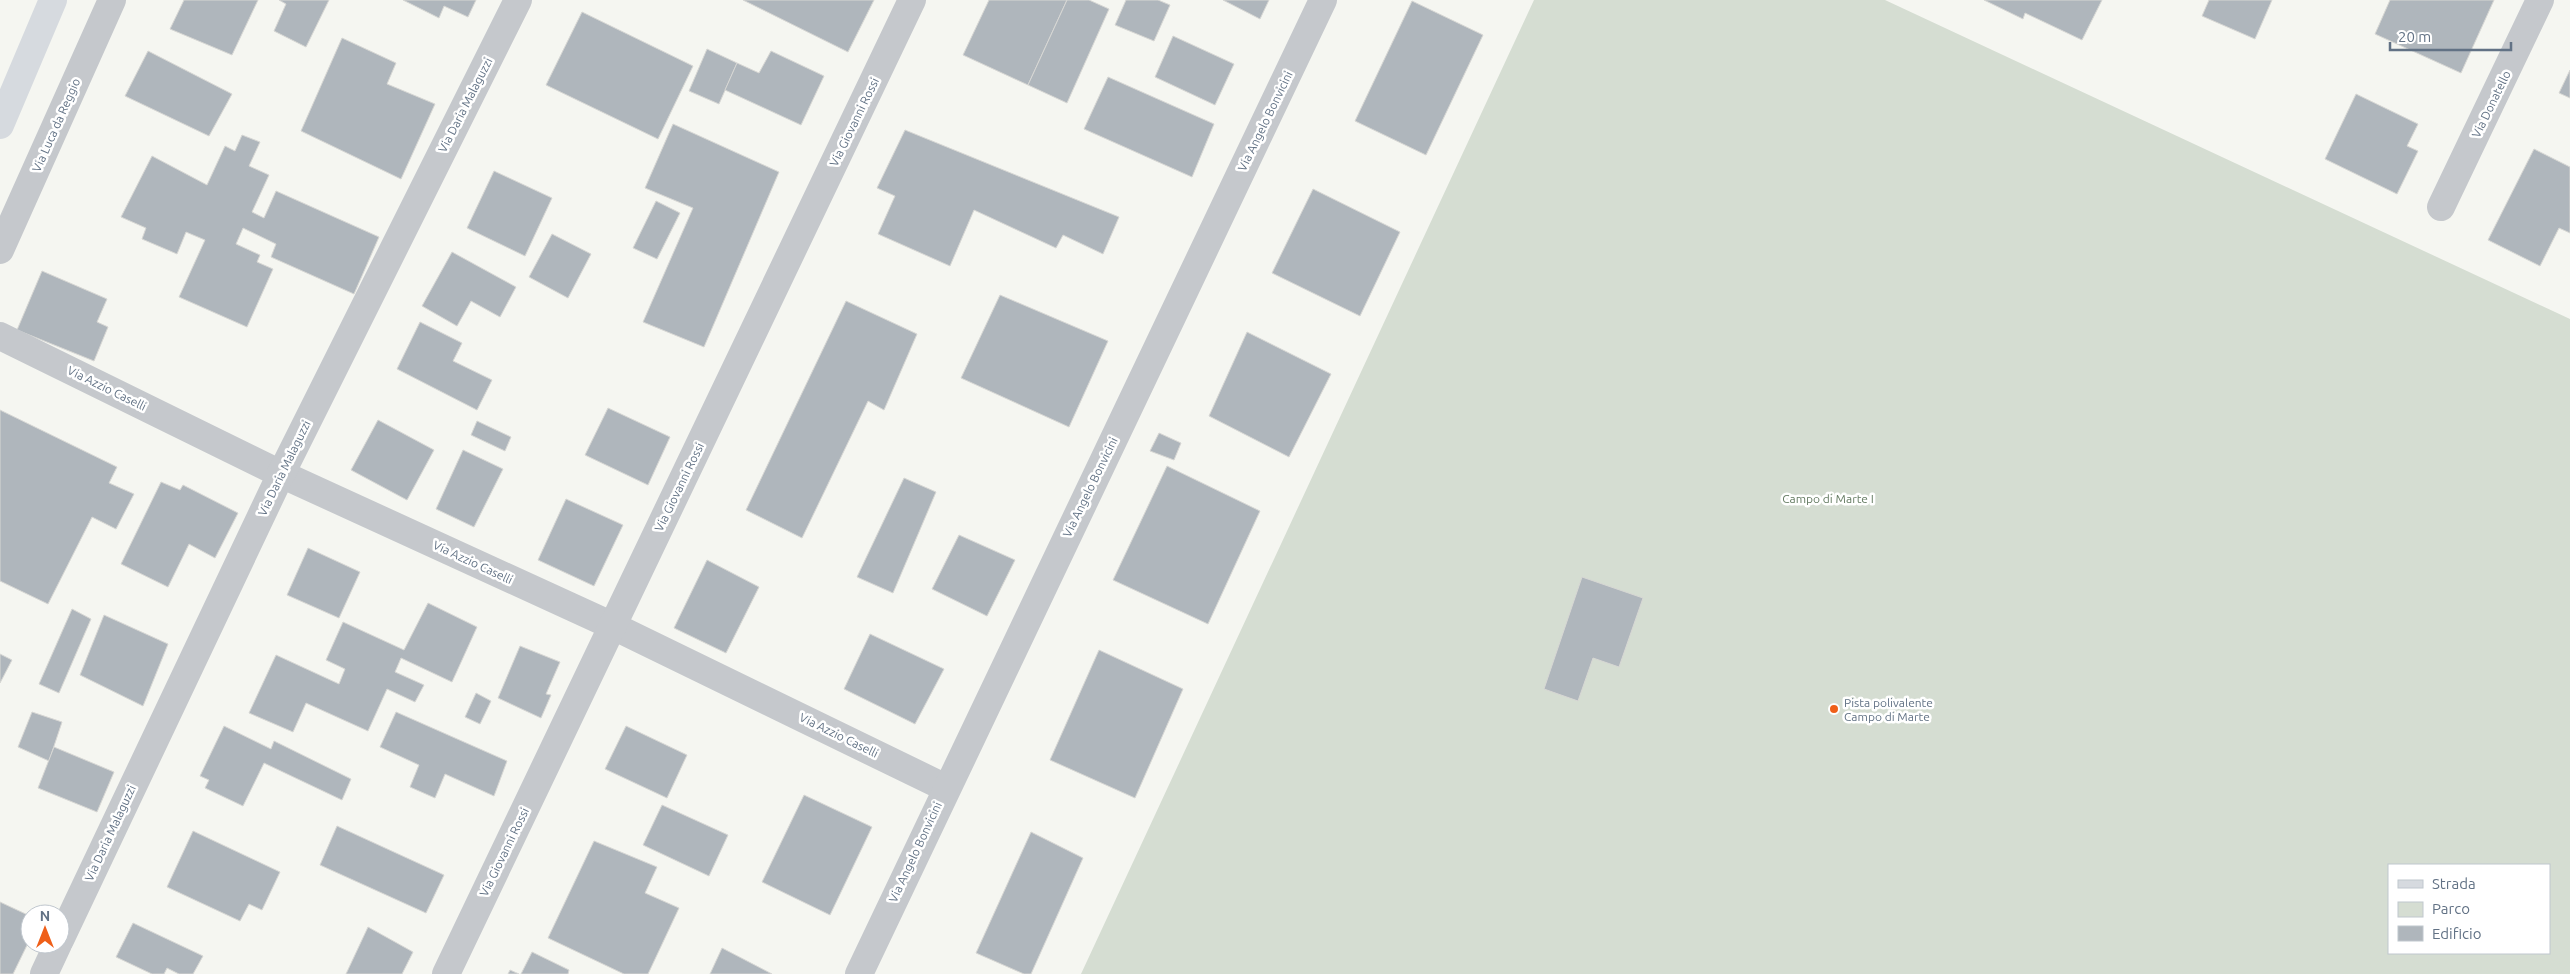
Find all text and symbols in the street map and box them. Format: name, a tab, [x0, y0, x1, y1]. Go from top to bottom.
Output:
scale bar	[2390, 20, 2511, 52]
text: 20 m	[2398, 28, 2431, 45]
street label: Via Daria Malaguzzi	[435, 55, 495, 155]
street label: Via Donatello	[2469, 68, 2513, 140]
street label: Via Angelo Bonvicini	[1235, 69, 1295, 173]
street label: Via Luca da Reggio	[30, 76, 82, 174]
street label: Via Giovanni Rossi	[827, 76, 881, 168]
street label: Via Azzio Caselli	[65, 363, 149, 413]
street label: Via Daria Malaguzzi	[255, 418, 313, 518]
street label: Via Angelo Bonvicini	[1060, 435, 1120, 539]
street label: Via Giovanni Rossi	[652, 441, 706, 533]
park label: Campo di Marte I	[1782, 492, 1874, 505]
street label: Via Azzio Caselli	[431, 538, 515, 586]
place label: Pista polivalente Campo di Marte	[1844, 696, 1933, 723]
marker: Pista polivalente Campo di Marte	[1828, 703, 1840, 715]
street label: Via Azzio Caselli	[797, 710, 881, 760]
street label: Via Daria Malaguzzi	[82, 783, 138, 883]
street label: Via Angelo Bonvicini	[886, 800, 944, 904]
street label: Via Giovanni Rossi	[477, 806, 531, 898]
legend	[2388, 864, 2550, 954]
text: Strada	[2432, 875, 2476, 892]
text: Parco	[2432, 900, 2470, 917]
north arrow	[20, 904, 70, 954]
text: N	[40, 908, 50, 924]
text: Edificio	[2432, 925, 2481, 942]

